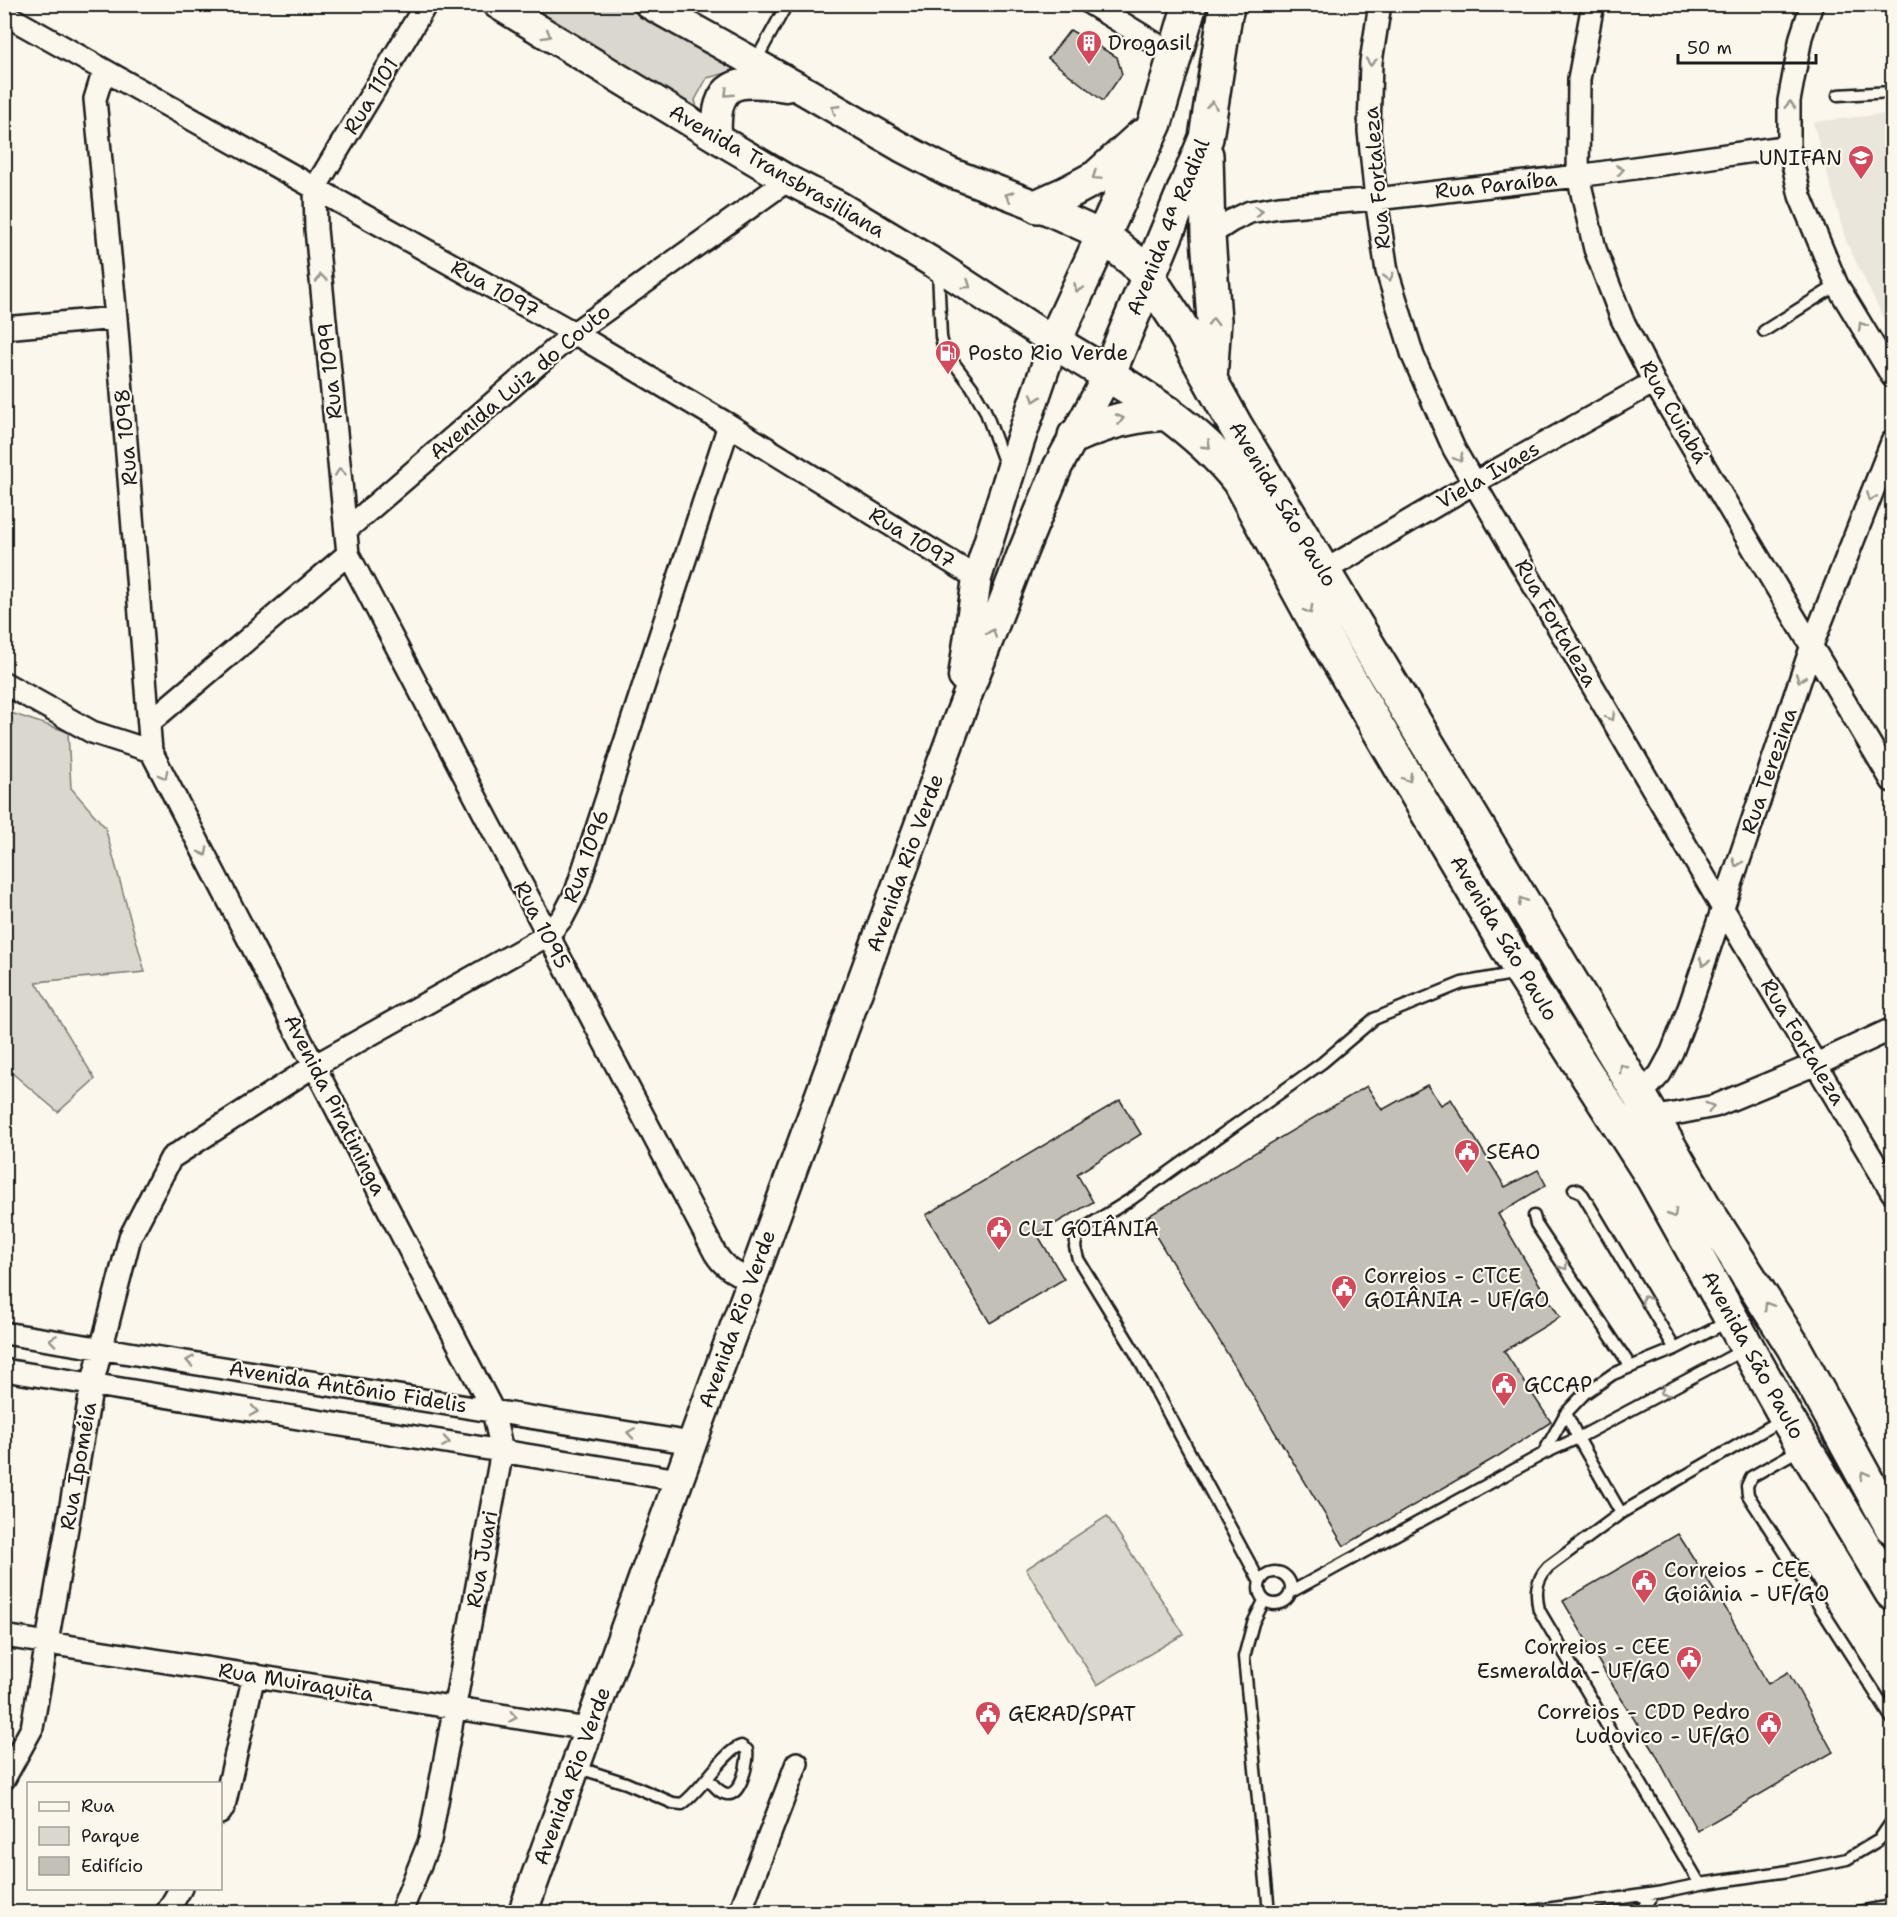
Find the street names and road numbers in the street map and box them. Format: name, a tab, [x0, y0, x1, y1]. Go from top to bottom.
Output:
street label: Rua 1101	[337, 52, 405, 140]
street label: Avenida Transbrasiliana	[664, 98, 890, 244]
street label: Rua Fortaleza	[1357, 105, 1397, 251]
street label: Avenida 4ª Radial	[1120, 134, 1217, 320]
street label: Rua Paraíba	[1433, 165, 1559, 205]
street label: Rua 1097	[446, 253, 544, 325]
street label: Avenida Luiz do Couto	[423, 298, 617, 466]
street label: Rua 1099	[311, 321, 349, 421]
street label: Rua Cuiabá	[1633, 355, 1715, 469]
street label: Rua 1098	[108, 387, 144, 487]
street label: Avenida São Paulo	[1222, 416, 1344, 592]
street label: Viela Ivaes	[1432, 434, 1544, 516]
street label: Rua 1097	[864, 501, 960, 575]
street label: Rua Fortaleza	[1508, 554, 1604, 692]
street label: Rua Terezina	[1734, 704, 1804, 838]
street label: Avenida Rio Verde	[860, 770, 950, 956]
street label: Rua 1096	[556, 805, 616, 907]
street label: Avenida São Paulo	[1443, 850, 1565, 1026]
street label: Rua 1095	[507, 876, 577, 974]
street label: Rua Fortaleza	[1754, 973, 1852, 1111]
street label: Avenida Piratininga	[277, 1010, 393, 1200]
street label: Avenida Rio Verde	[692, 1226, 782, 1412]
street label: Avenida São Paulo	[1695, 1266, 1811, 1444]
street label: Avenida Antônio Fidelis	[227, 1354, 469, 1420]
street label: Rua Ipoméia	[53, 1400, 103, 1532]
street label: Rua Juari	[460, 1508, 504, 1610]
street label: Rua Muiraquita	[216, 1656, 376, 1708]
street label: Avenida Rio Verde	[527, 1683, 617, 1869]

